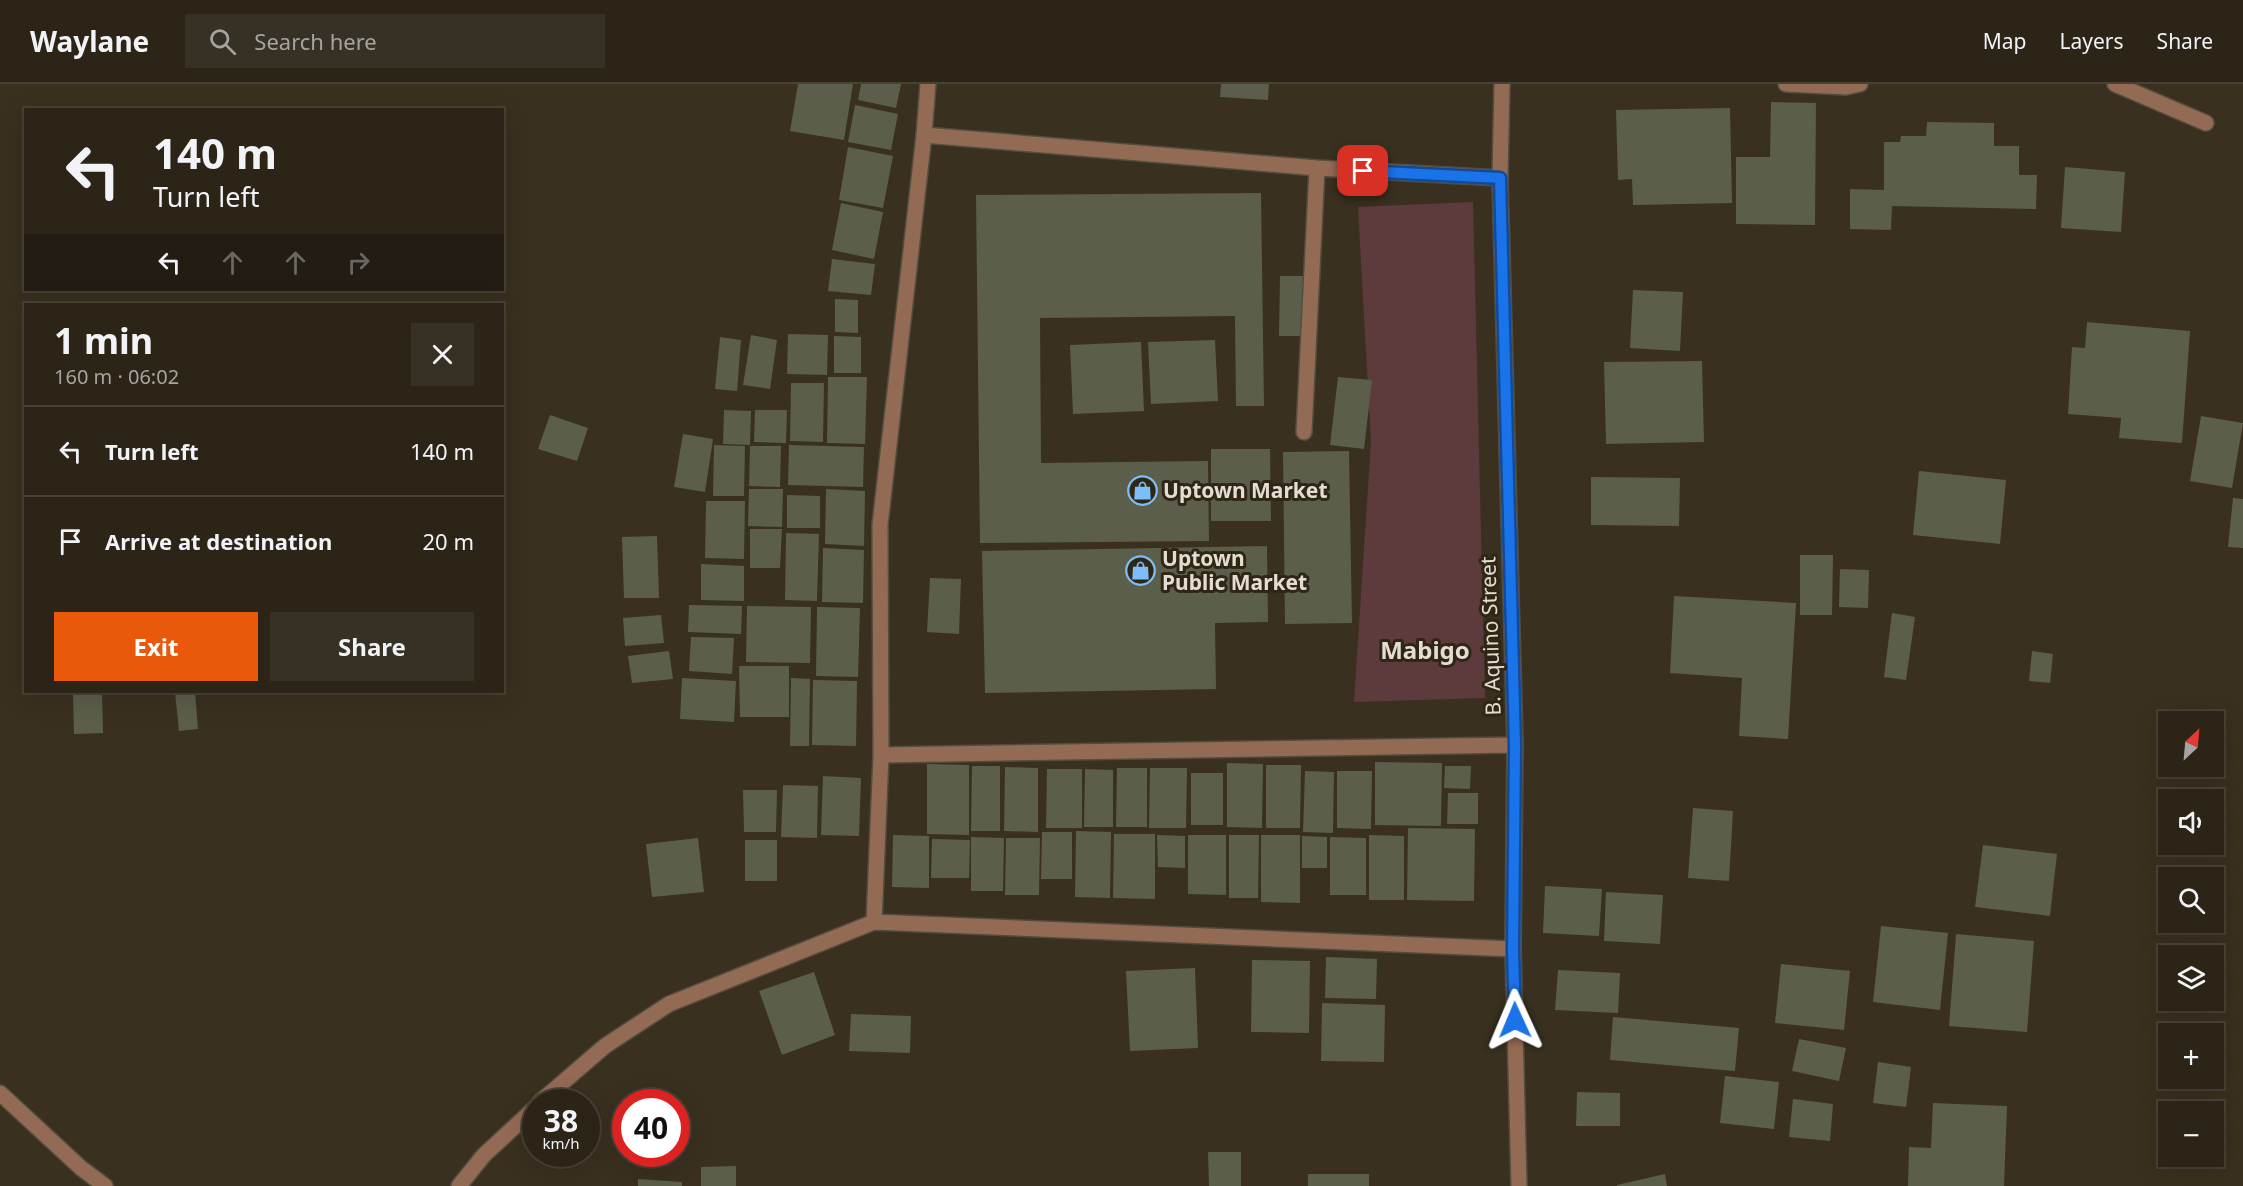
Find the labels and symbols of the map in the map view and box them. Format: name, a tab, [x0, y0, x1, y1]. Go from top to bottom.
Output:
pin	[1337, 145, 1388, 196]
shop icon: Uptown Market	[1126, 475, 1158, 507]
place label: Uptown Market	[1163, 476, 1328, 504]
place label: Uptown Public Market	[1162, 544, 1307, 596]
shop icon: Uptown Public Market	[1125, 555, 1157, 587]
street label: B. Aquino Street	[1473, 556, 1507, 716]
district label: Mabigo	[1380, 633, 1470, 666]
north arrow	[2158, 711, 2224, 777]
position arrow	[1483, 988, 1547, 1052]
speed limit sign: 40	[612, 1089, 690, 1167]

